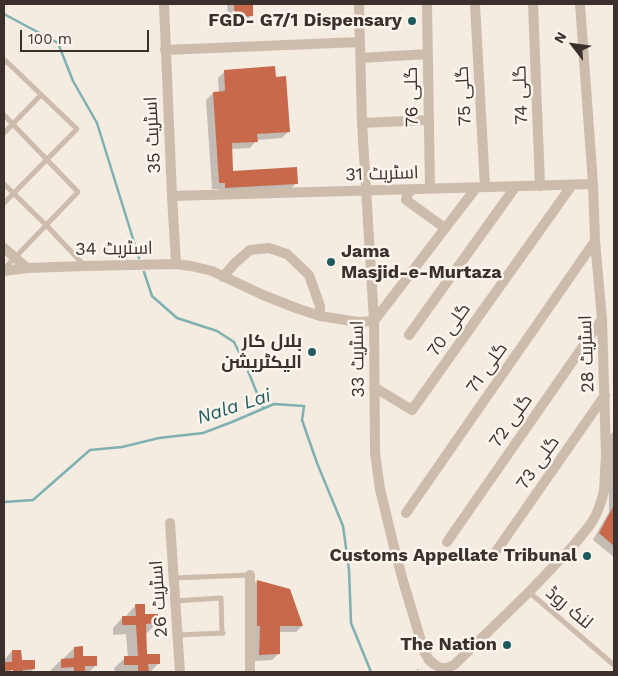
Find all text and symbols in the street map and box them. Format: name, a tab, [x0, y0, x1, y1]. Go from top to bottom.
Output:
place label: FGD- G7/1 Dispensary	[208, 10, 402, 32]
marker: FGD- G7/1 Dispensary	[406, 15, 418, 27]
scale bar	[22, 20, 151, 52]
north arrow	[548, 20, 598, 70]
text: N	[550, 29, 570, 46]
text: 100 m	[28, 30, 72, 48]
street label: گلی 75	[452, 65, 476, 127]
street label: گلی 74	[509, 65, 533, 125]
street label: گلی 76	[401, 67, 423, 127]
street label: اسٹریٹ 35	[140, 96, 166, 174]
street label: اسٹریٹ 31	[345, 162, 419, 186]
street label: اسٹریٹ 34	[75, 238, 153, 260]
place label: Jama Masjid-e-Murtaza	[341, 241, 502, 284]
marker: Jama Masjid-e-Murtaza	[325, 256, 337, 268]
street label: گلی 70	[423, 299, 475, 361]
street label: اسٹریٹ 28	[575, 315, 599, 393]
street label: اسٹریٹ 33	[347, 320, 369, 398]
place label: بلال کار الیکٹریشن	[221, 331, 302, 374]
street label: گلی 71	[462, 339, 512, 397]
marker: بلال کار الیکٹریشن	[306, 346, 318, 358]
water label: Nala Lai	[194, 384, 274, 430]
street label: گلی 72	[485, 390, 537, 452]
street label: گلی 73	[512, 432, 564, 494]
place label: Customs Appellate Tribunal	[330, 545, 577, 567]
marker: Customs Appellate Tribunal	[581, 550, 593, 562]
street label: اسٹریٹ 26	[146, 560, 172, 638]
street label: لنک روڈ	[541, 582, 597, 634]
place label: The Nation	[400, 634, 497, 656]
marker: The Nation	[501, 639, 513, 651]

